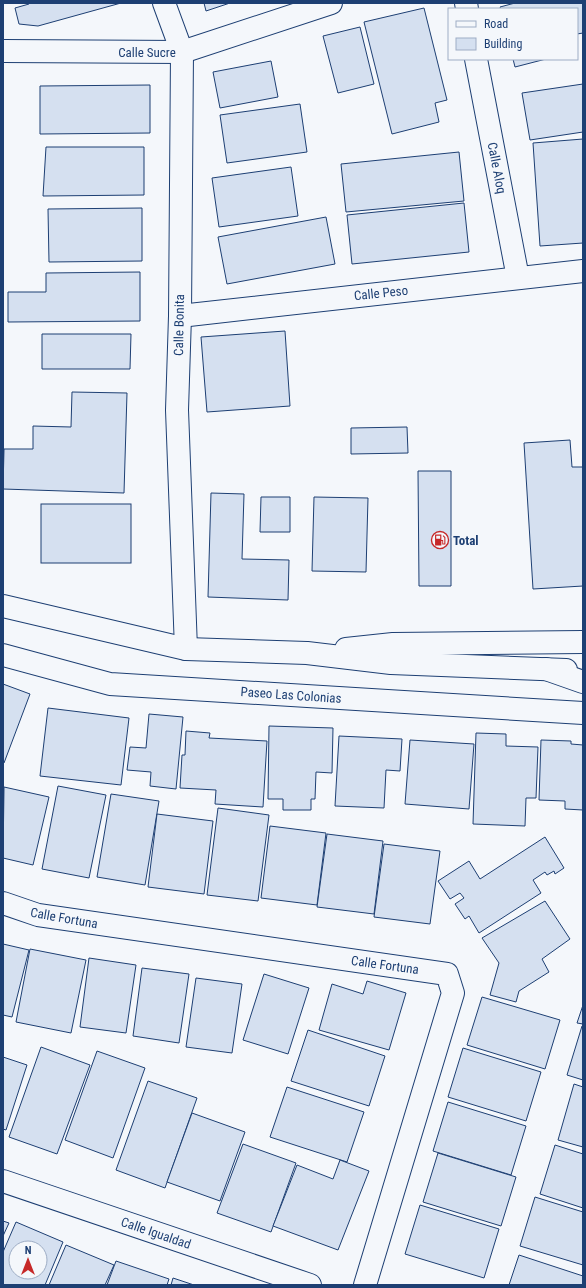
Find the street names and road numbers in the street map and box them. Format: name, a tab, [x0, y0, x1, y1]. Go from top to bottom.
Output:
street label: Calle Sucre	[118, 45, 176, 60]
street label: Calle Aloq	[485, 141, 509, 195]
street label: Calle Peso	[353, 283, 409, 303]
street label: Calle Bonita	[171, 294, 187, 356]
street label: Paseo Las Colonias	[240, 684, 342, 706]
street label: Calle Fortuna	[29, 905, 99, 931]
street label: Calle Fortuna	[350, 953, 420, 977]
street label: Calle Igualdad	[119, 1214, 193, 1252]

